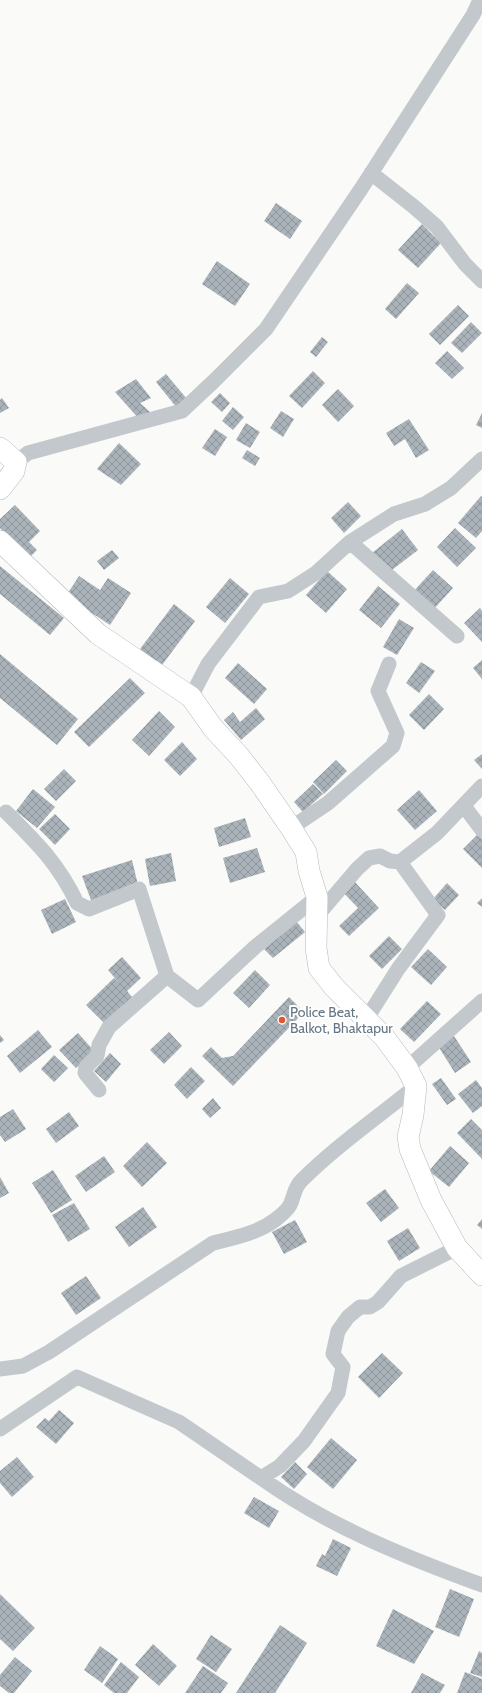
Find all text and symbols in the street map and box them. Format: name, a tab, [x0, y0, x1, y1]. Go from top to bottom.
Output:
place label: Police Beat, Balkot, Bhaktapur	[290, 1003, 393, 1037]
marker: Police Beat, Balkot, Bhaktapur	[277, 1015, 287, 1025]

